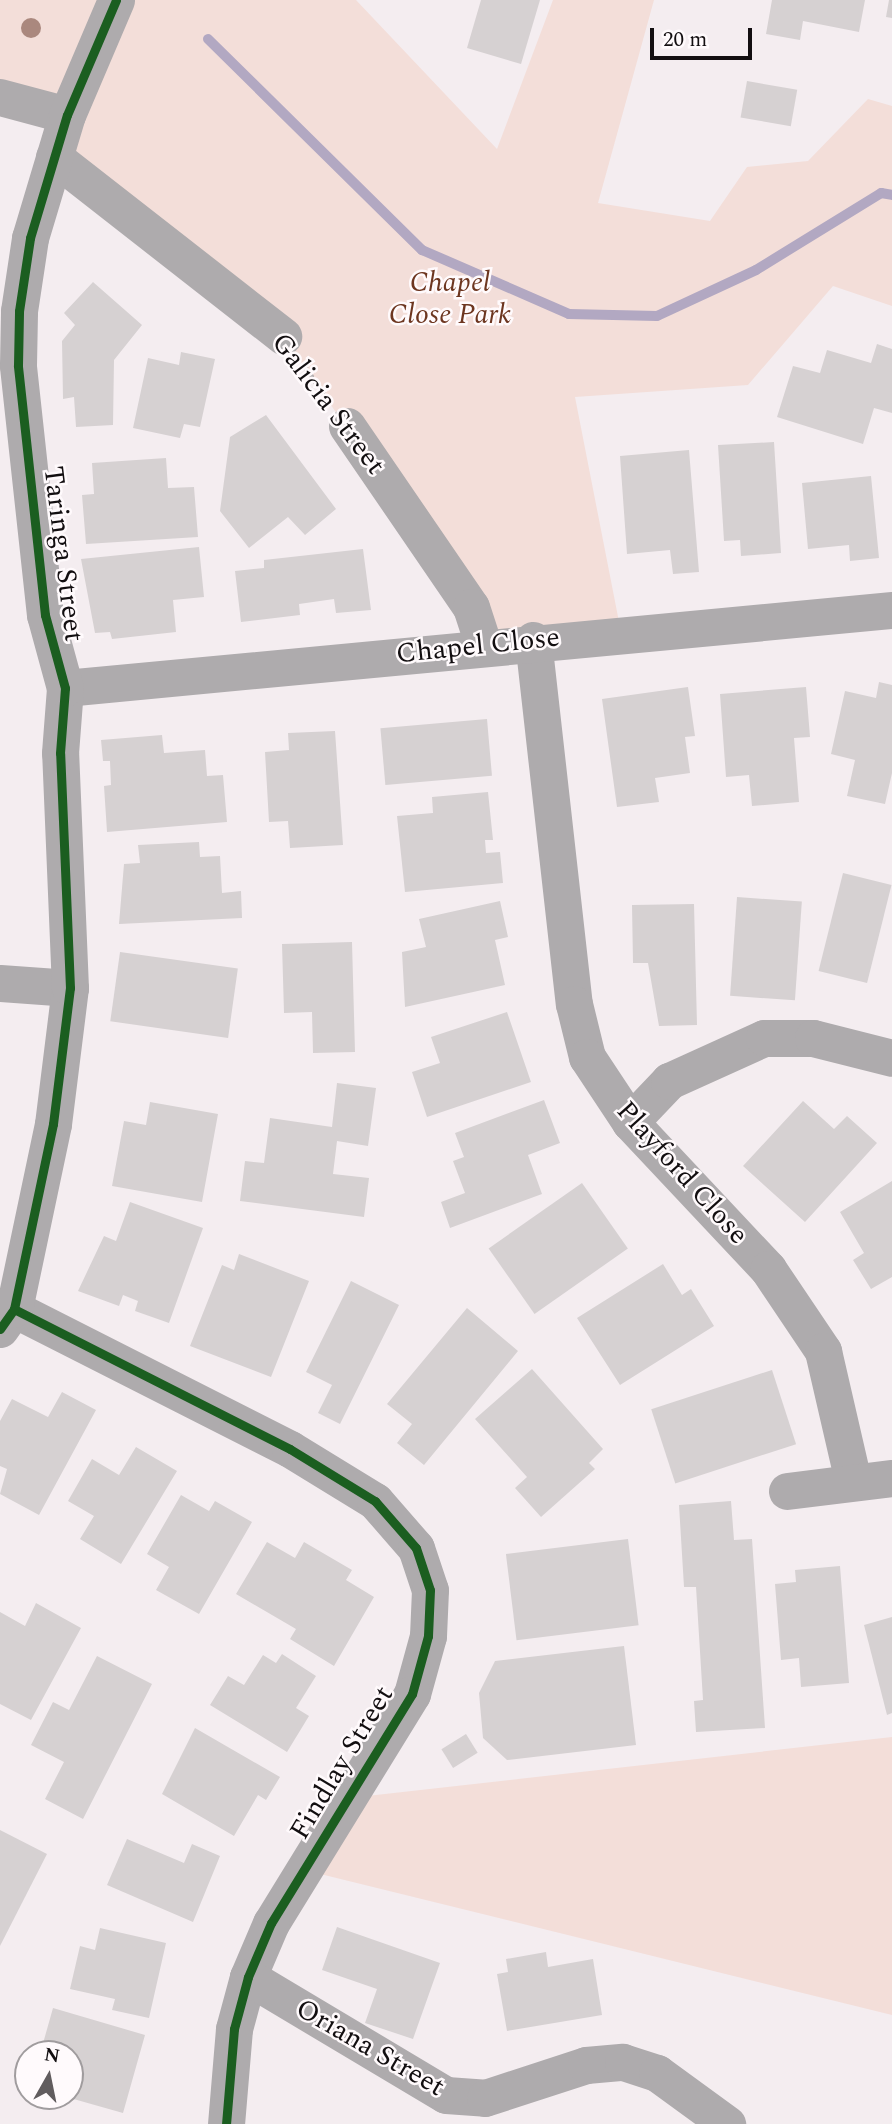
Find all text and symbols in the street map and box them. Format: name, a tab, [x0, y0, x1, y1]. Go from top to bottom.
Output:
scale bar	[654, 14, 756, 58]
text: 20 m	[663, 24, 707, 56]
park label: Chapel Close Park	[389, 266, 511, 332]
street label: Galicia Street	[264, 327, 392, 481]
street label: Taringa Street	[36, 464, 90, 644]
street label: Chapel Close	[395, 621, 561, 671]
street label: Playford Close	[609, 1095, 755, 1251]
street label: Findlay Street	[283, 1680, 401, 1846]
street label: Oriana Street	[290, 1992, 450, 2104]
north arrow	[14, 2040, 84, 2110]
text: N	[42, 2040, 62, 2071]

